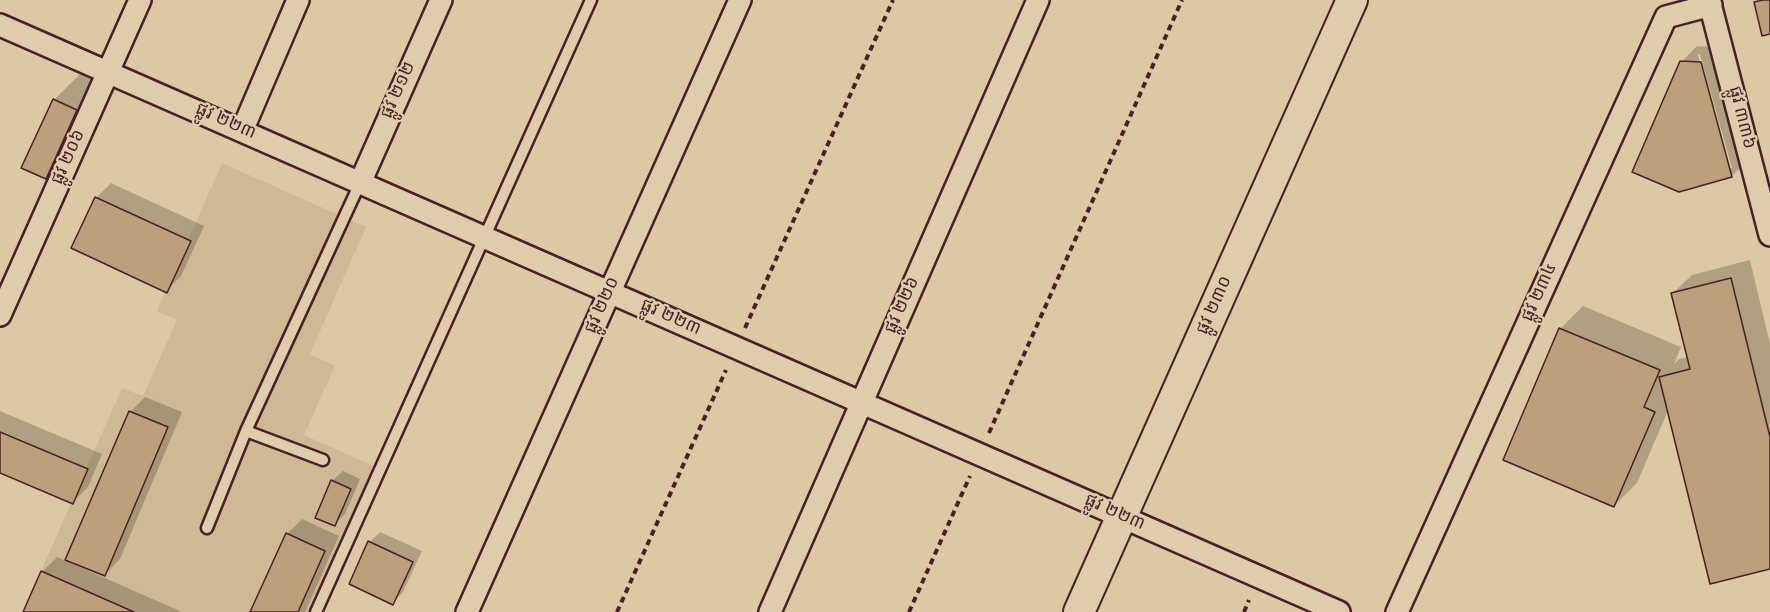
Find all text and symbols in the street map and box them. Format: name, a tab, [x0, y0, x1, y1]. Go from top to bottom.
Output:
street label: ផ្លូវ ២១២	[378, 59, 422, 123]
street label: ផ្លូវ ៣៣៦	[1722, 84, 1758, 152]
street label: ផ្លូវ ២២៣	[191, 100, 259, 146]
street label: ផ្លូវ ២០៦	[48, 127, 92, 189]
street label: ផ្លូវ ២៣៤	[1519, 260, 1563, 326]
street label: ផ្លូវ ២៣០	[1194, 273, 1238, 339]
street label: ផ្លូវ ២២០	[582, 274, 626, 338]
street label: ផ្លូវ ២២៦	[882, 274, 926, 338]
street label: ផ្លូវ ២២៣	[636, 296, 704, 342]
street label: ផ្លូវ ២២៣	[1080, 491, 1148, 537]

